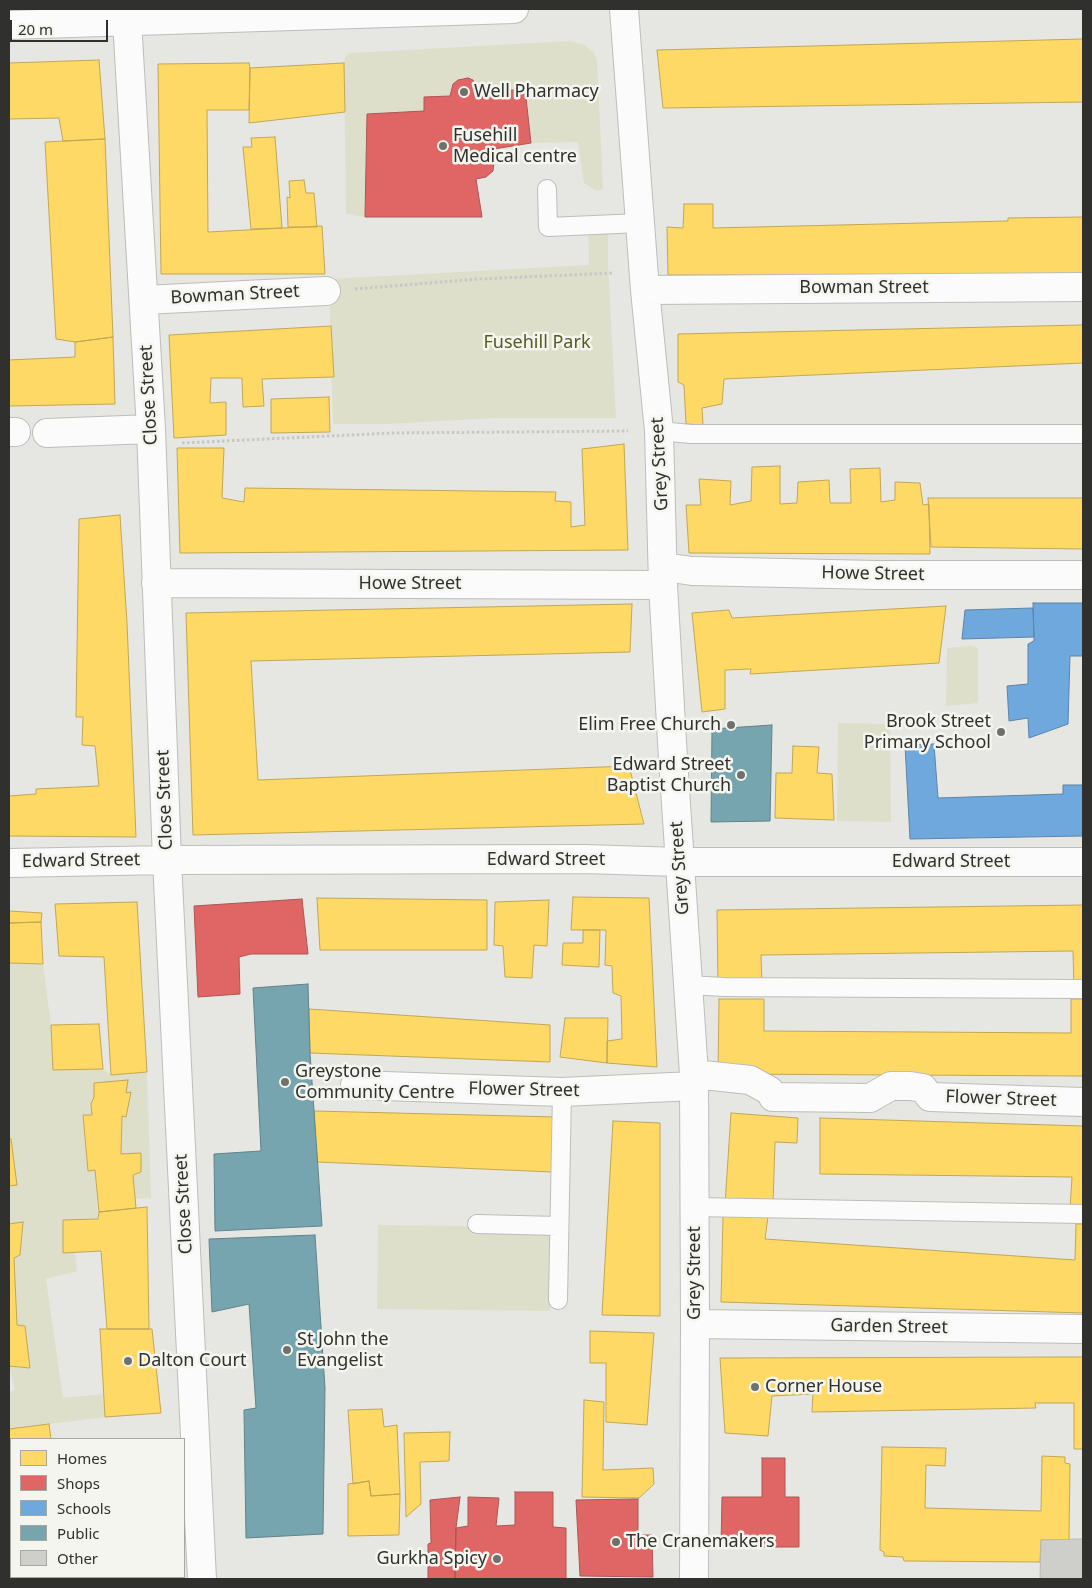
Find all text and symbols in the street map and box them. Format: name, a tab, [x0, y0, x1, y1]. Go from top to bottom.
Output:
scale bar	[12, 10, 110, 42]
text: 20 m	[18, 19, 53, 39]
place label: Well Pharmacy	[474, 81, 599, 103]
marker: Well Pharmacy	[458, 86, 470, 98]
place label: Fusehill Medical centre	[453, 125, 577, 168]
marker: Fusehill Medical centre	[437, 140, 449, 152]
street label: Bowman Street	[799, 277, 929, 299]
street label: Bowman Street	[170, 281, 300, 309]
park label: Fusehill Park	[483, 332, 591, 354]
street label: Close Street	[136, 344, 162, 446]
street label: Grey Street	[647, 416, 673, 512]
street label: Howe Street	[821, 562, 925, 586]
street label: Howe Street	[358, 573, 462, 595]
place label: Brook Street Primary School	[864, 711, 991, 754]
place label: Elim Free Church	[578, 714, 721, 736]
marker: Elim Free Church	[725, 719, 737, 731]
marker: Brook Street Primary School	[995, 726, 1007, 738]
street label: Close Street	[152, 749, 178, 851]
place label: Edward Street Baptist Church	[607, 754, 731, 796]
marker: Edward Street Baptist Church	[735, 769, 747, 781]
street label: Grey Street	[666, 820, 694, 916]
street label: Edward Street	[22, 849, 140, 873]
street label: Edward Street	[487, 849, 605, 871]
street label: Edward Street	[892, 851, 1010, 873]
place label: Greystone Community Centre	[295, 1061, 455, 1104]
marker: Greystone Community Centre	[279, 1076, 291, 1088]
street label: Flower Street	[468, 1078, 580, 1102]
street label: Flower Street	[945, 1086, 1057, 1112]
street label: Close Street	[171, 1153, 197, 1255]
street label: Grey Street	[684, 1226, 706, 1320]
street label: Garden Street	[830, 1315, 948, 1339]
place label: St John the Evangelist	[297, 1329, 389, 1372]
marker: St John the Evangelist	[281, 1344, 293, 1356]
place label: Dalton Court	[138, 1350, 246, 1372]
marker: Dalton Court	[122, 1355, 134, 1367]
place label: Corner House	[765, 1376, 882, 1398]
marker: Corner House	[749, 1381, 761, 1393]
legend	[10, 1438, 185, 1578]
text: Homes	[57, 1448, 107, 1468]
text: Shops	[57, 1473, 100, 1493]
text: Schools	[57, 1498, 111, 1518]
text: Public	[57, 1523, 100, 1543]
place label: The Cranemakers	[626, 1531, 775, 1553]
marker: The Cranemakers	[610, 1536, 622, 1548]
text: Other	[57, 1548, 98, 1568]
place label: Gurkha Spicy	[376, 1548, 487, 1570]
marker: Gurkha Spicy	[491, 1553, 503, 1565]

